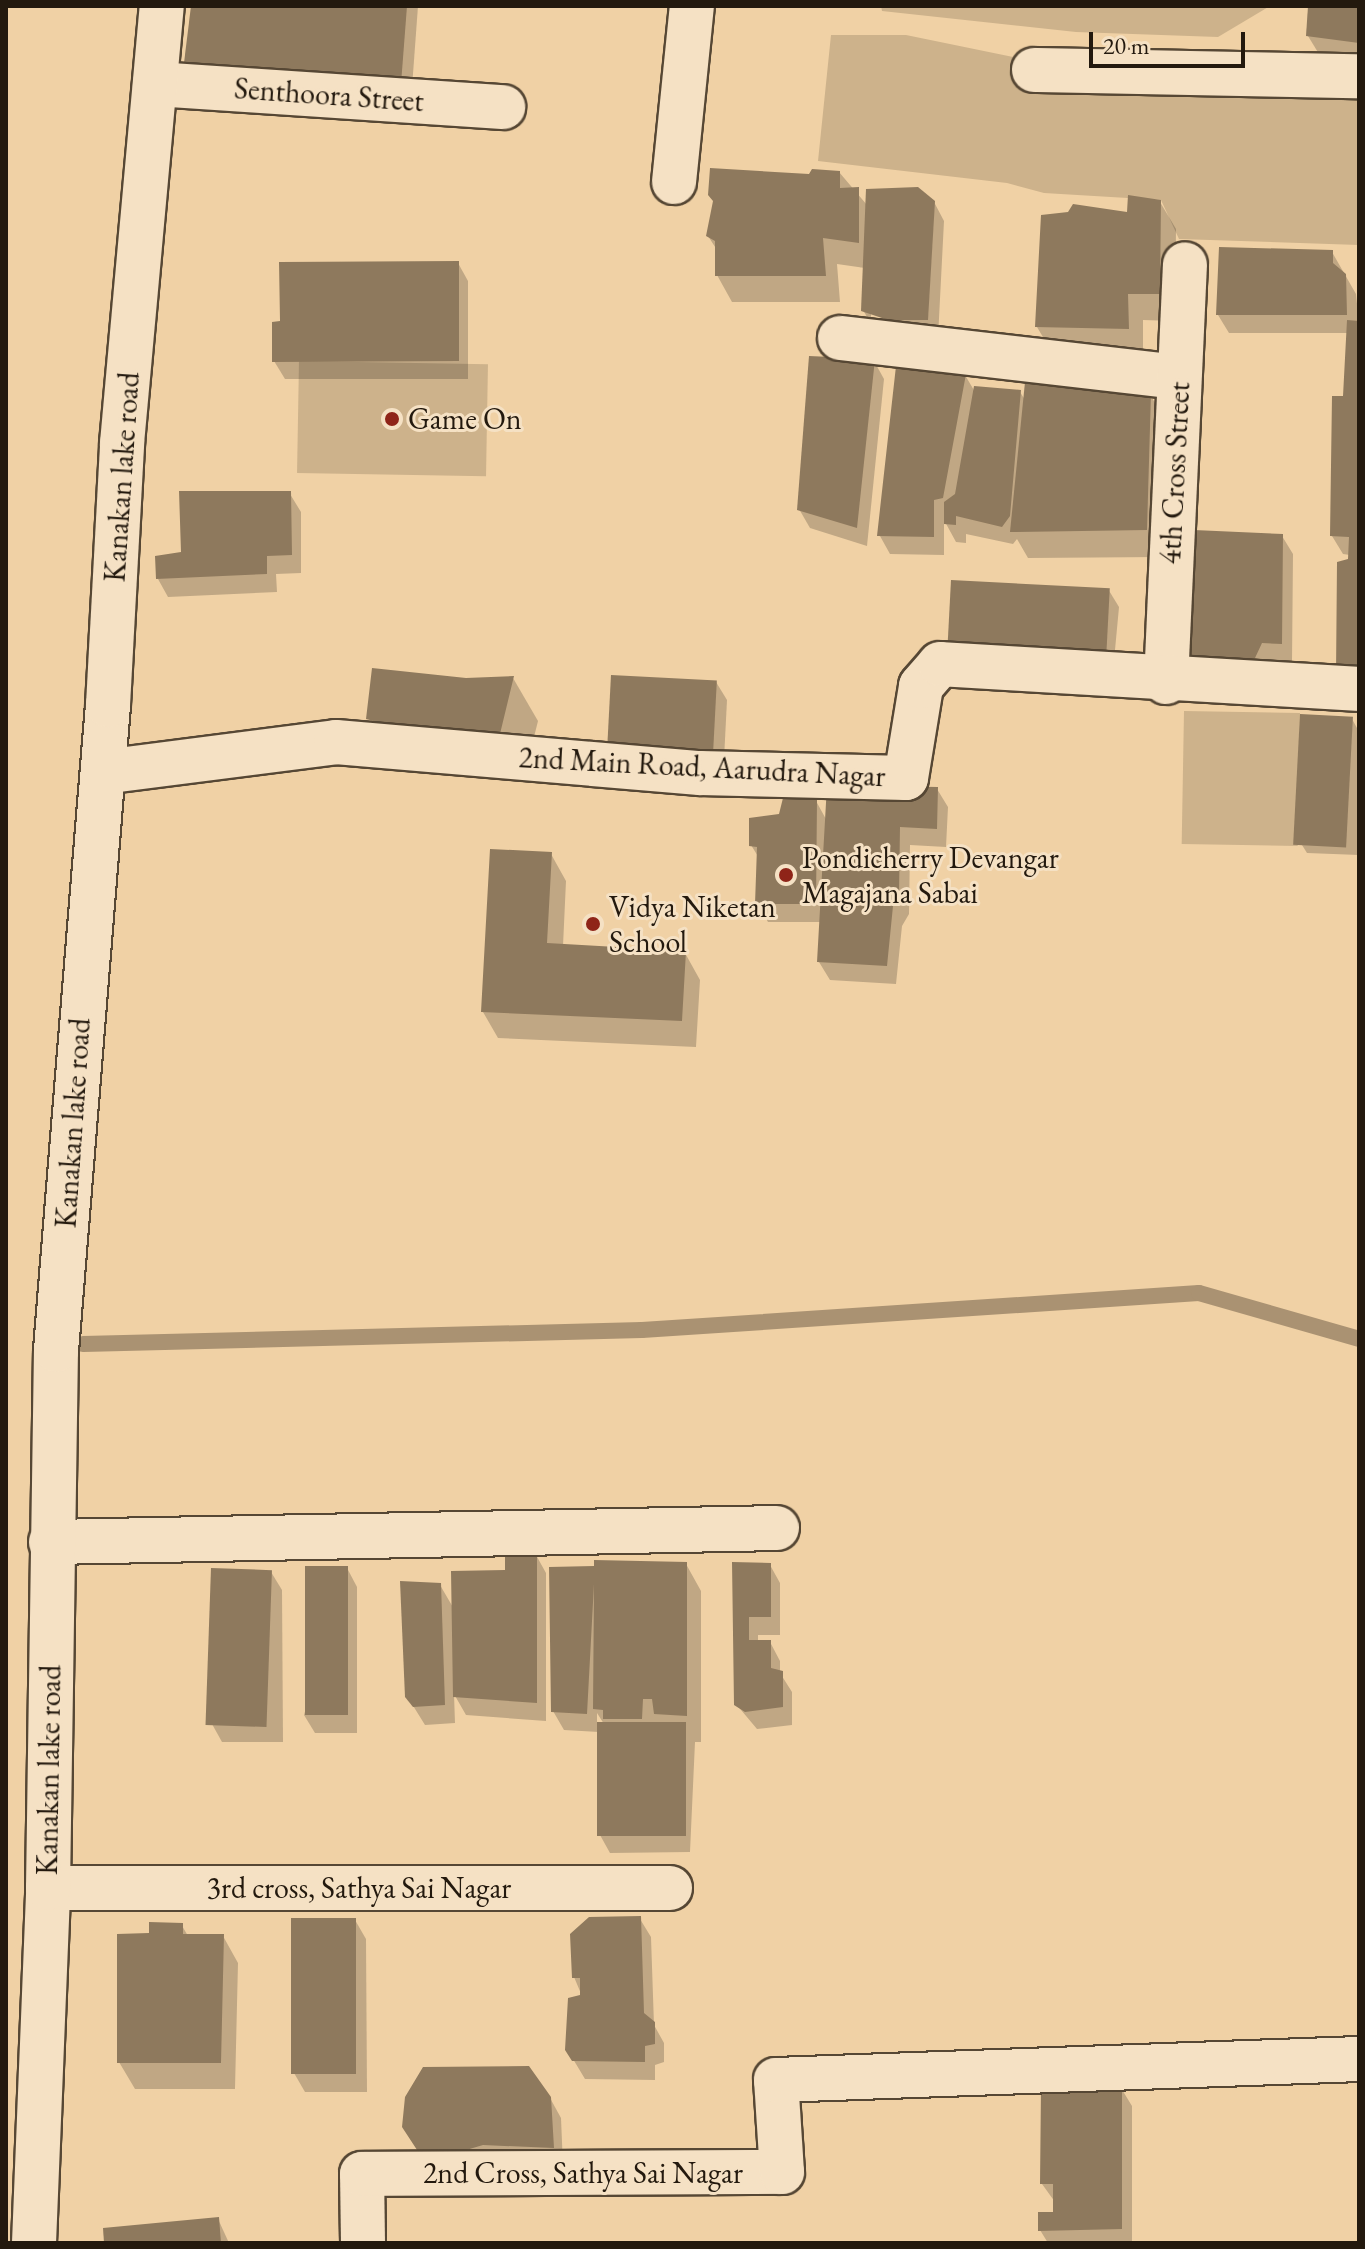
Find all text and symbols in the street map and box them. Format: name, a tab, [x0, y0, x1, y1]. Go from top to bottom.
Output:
scale bar	[1093, 16, 1249, 66]
text: 20 m	[1103, 30, 1150, 61]
street label: Senthoora Street	[233, 70, 425, 120]
street label: Kanakan lake road	[97, 371, 147, 583]
street label: 4th Cross Street	[1152, 381, 1198, 565]
place label: Game On	[408, 401, 522, 437]
marker: Game On	[383, 410, 401, 428]
street label: 2nd Main Road, Aarudra Nagar	[518, 739, 886, 795]
place label: Pondicherry Devangar Magajana Sabai	[802, 840, 1059, 910]
marker: Pondicherry Devangar Magajana Sabai	[777, 866, 795, 884]
place label: Vidya Niketan School	[609, 889, 776, 960]
marker: Vidya Niketan School	[584, 915, 602, 933]
street label: Kanakan lake road	[48, 1017, 98, 1229]
street label: Kanakan lake road	[29, 1664, 69, 1876]
street label: 3rd cross, Sathya Sai Nagar	[207, 1870, 511, 1906]
street label: 2nd Cross, Sathya Sai Nagar	[423, 2155, 743, 2191]

